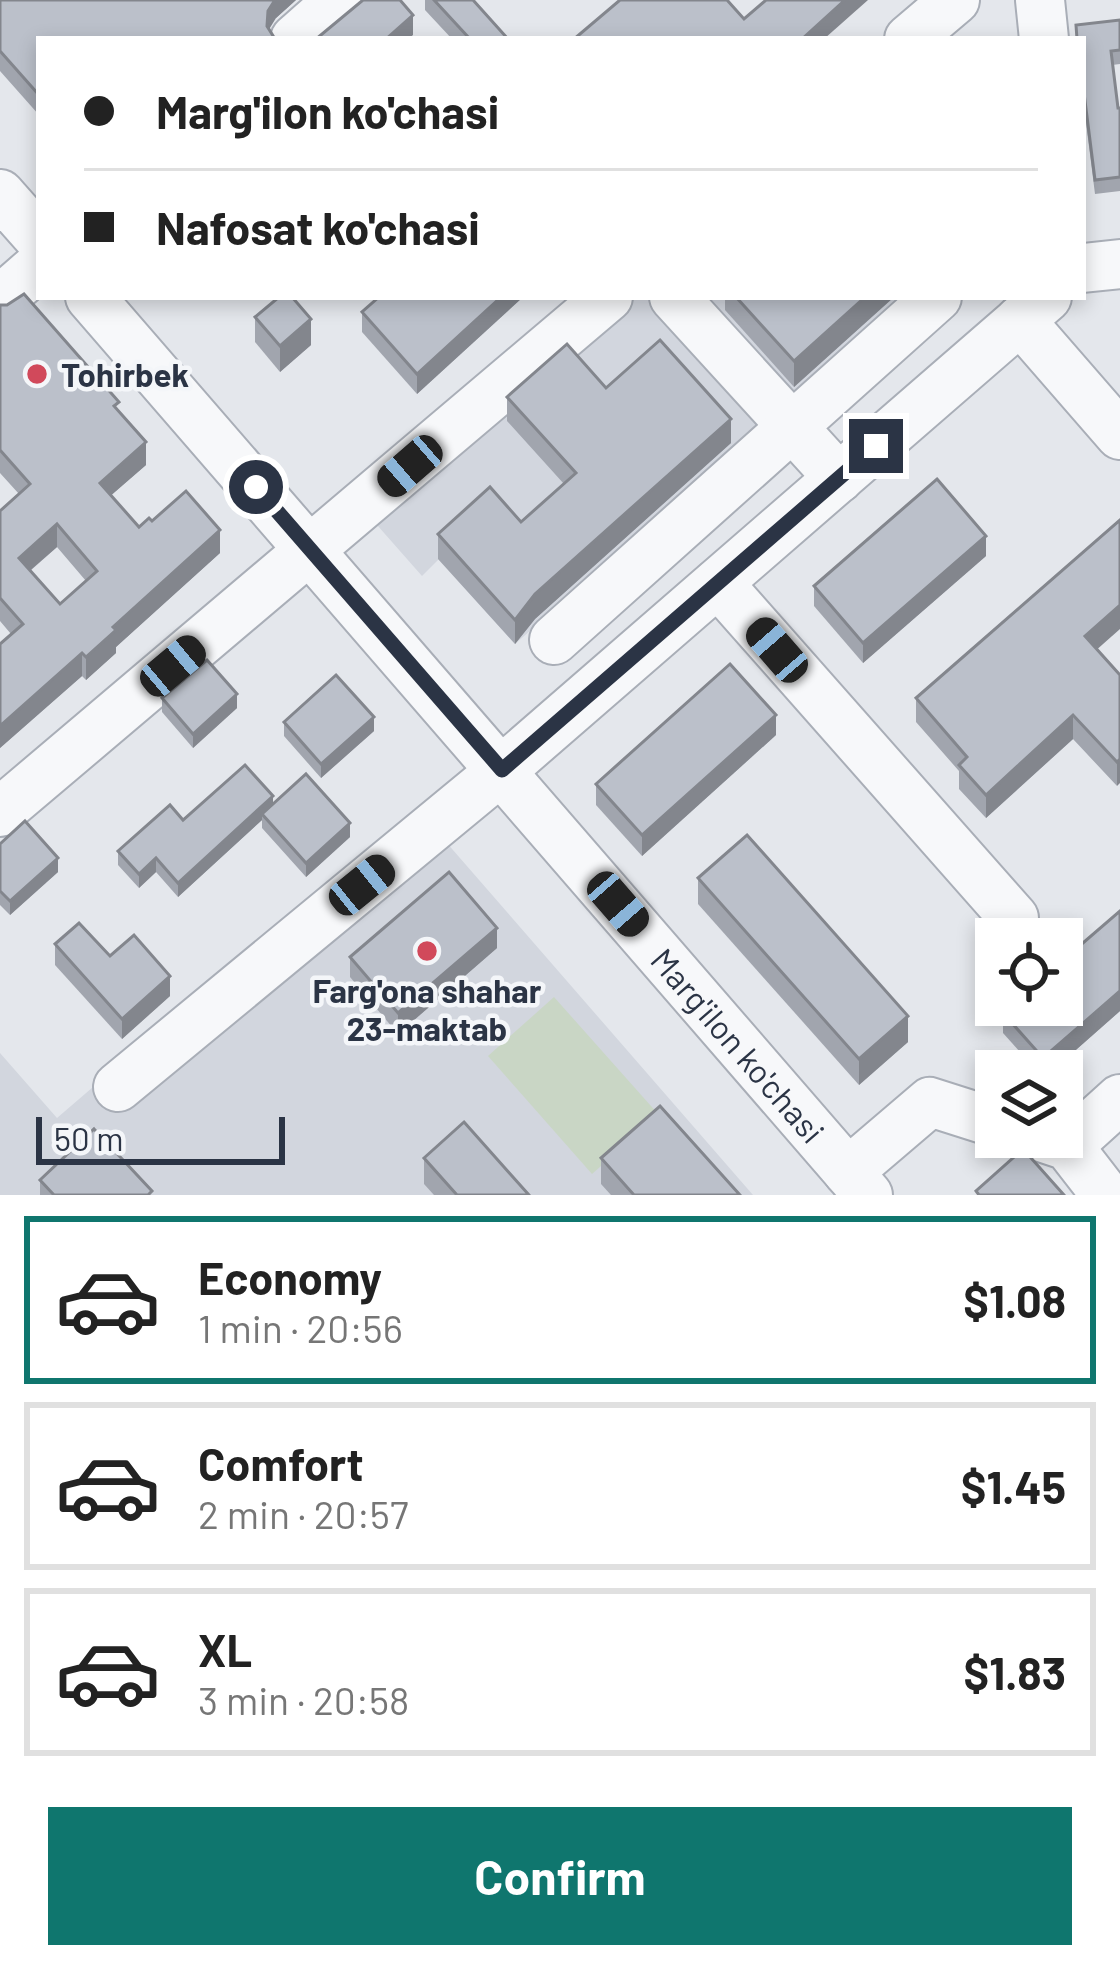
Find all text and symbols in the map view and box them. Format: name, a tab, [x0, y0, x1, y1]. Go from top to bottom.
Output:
text: Marg'ilon ko'chasi	[156, 84, 499, 138]
text: Nafosat ko'chasi	[156, 200, 480, 254]
place label: Tohirbek	[61, 354, 189, 394]
marker: Tohirbek	[24, 361, 50, 387]
route end	[849, 419, 903, 473]
car	[371, 429, 449, 503]
route start	[229, 460, 283, 514]
car	[740, 611, 814, 689]
car	[134, 629, 212, 703]
car	[323, 848, 401, 922]
car	[581, 865, 655, 943]
map controls	[975, 918, 1083, 1158]
button: locate	[975, 918, 1083, 1026]
marker: Farg'ona shahar 23-maktab	[414, 938, 440, 964]
street label: Marg'ilon ko'chasi	[643, 940, 833, 1151]
place label: Farg'ona shahar 23-maktab	[313, 970, 542, 1048]
button: layers	[975, 1050, 1083, 1158]
scale bar	[36, 1111, 285, 1164]
text: 50 m	[54, 1118, 124, 1158]
icon: car	[54, 1246, 162, 1354]
text: Economy	[198, 1250, 382, 1304]
text: $1.08	[963, 1273, 1066, 1327]
text: 1 min · 20:56	[198, 1304, 403, 1351]
icon: car	[54, 1432, 162, 1540]
text: Comfort	[198, 1436, 364, 1490]
text: $1.45	[961, 1459, 1066, 1513]
text: 2 min · 20:57	[198, 1490, 408, 1537]
icon: car	[54, 1618, 162, 1726]
text: XL	[198, 1622, 252, 1676]
text: $1.83	[964, 1645, 1066, 1699]
text: 3 min · 20:58	[198, 1676, 409, 1723]
button: Confirm	[48, 1807, 1072, 1945]

